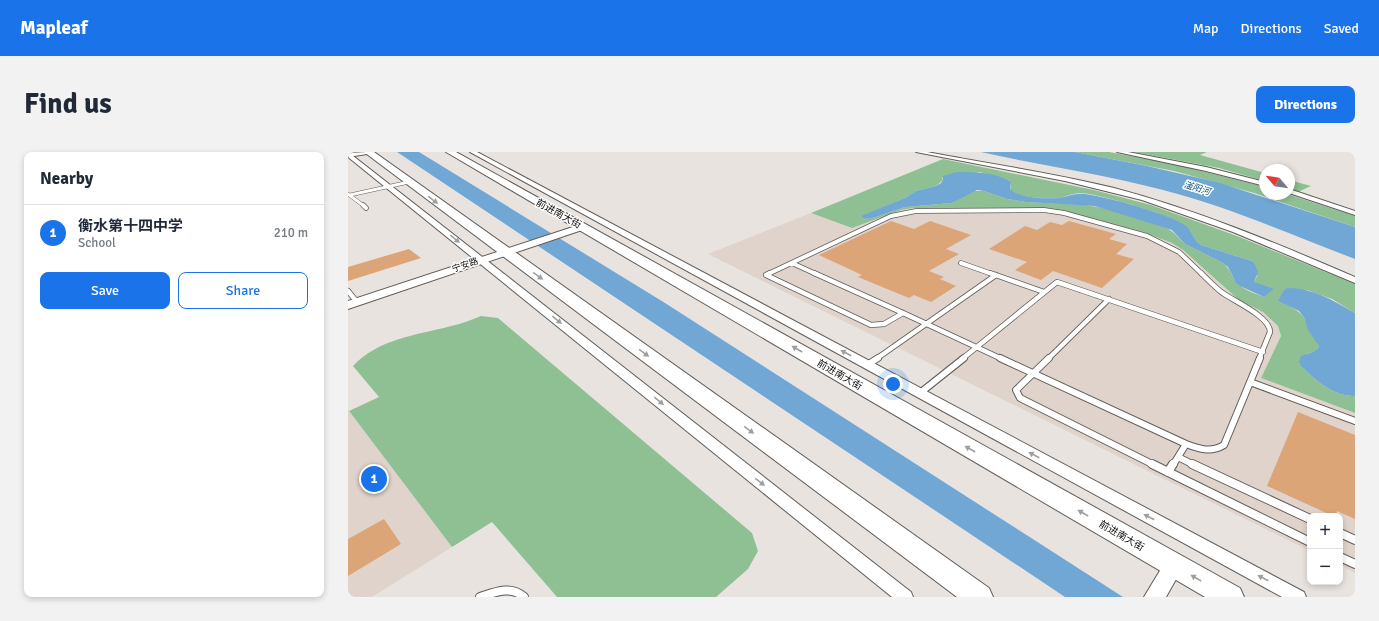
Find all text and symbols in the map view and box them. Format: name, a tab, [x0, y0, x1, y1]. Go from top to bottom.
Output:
text: Mapleaf	[20, 16, 88, 40]
text: Map	[1193, 20, 1219, 37]
text: Directions	[1241, 20, 1302, 37]
text: Saved	[1324, 20, 1359, 37]
button: Directions	[1256, 86, 1355, 123]
text: Find us	[24, 87, 112, 121]
north arrow	[1259, 164, 1295, 200]
text: Nearby	[40, 168, 93, 189]
water label: 滏阳河	[1182, 179, 1213, 198]
one-way arrow	[428, 196, 439, 204]
street label: 前进南大街	[534, 197, 583, 231]
text: 衡水第十四中学	[78, 217, 183, 235]
text: 1	[49, 225, 57, 241]
text: 210 m	[274, 225, 308, 241]
text: School	[78, 235, 116, 251]
one-way arrow	[450, 235, 461, 244]
street label: 宁安路	[451, 256, 480, 275]
button: Save	[40, 272, 170, 309]
button: Share	[178, 272, 308, 309]
one-way arrow	[533, 272, 544, 280]
one-way arrow	[552, 316, 562, 325]
one-way arrow	[791, 346, 803, 353]
one-way arrow	[638, 349, 649, 357]
one-way arrow	[840, 350, 852, 357]
street label: 前进南大街	[815, 357, 864, 393]
your location	[883, 374, 903, 394]
one-way arrow	[653, 397, 664, 406]
one-way arrow	[743, 425, 754, 434]
one-way arrow	[964, 445, 976, 452]
one-way arrow	[1029, 452, 1040, 458]
pin: 1	[361, 464, 387, 494]
one-way arrow	[755, 478, 766, 487]
one-way arrow	[1077, 510, 1089, 517]
one-way arrow	[1143, 513, 1155, 520]
map controls	[1307, 513, 1343, 585]
button: +	[1307, 513, 1343, 549]
street label: 前进南大街	[1097, 518, 1146, 554]
button: −	[1307, 549, 1343, 585]
one-way arrow	[1190, 574, 1202, 581]
one-way arrow	[1257, 575, 1269, 582]

